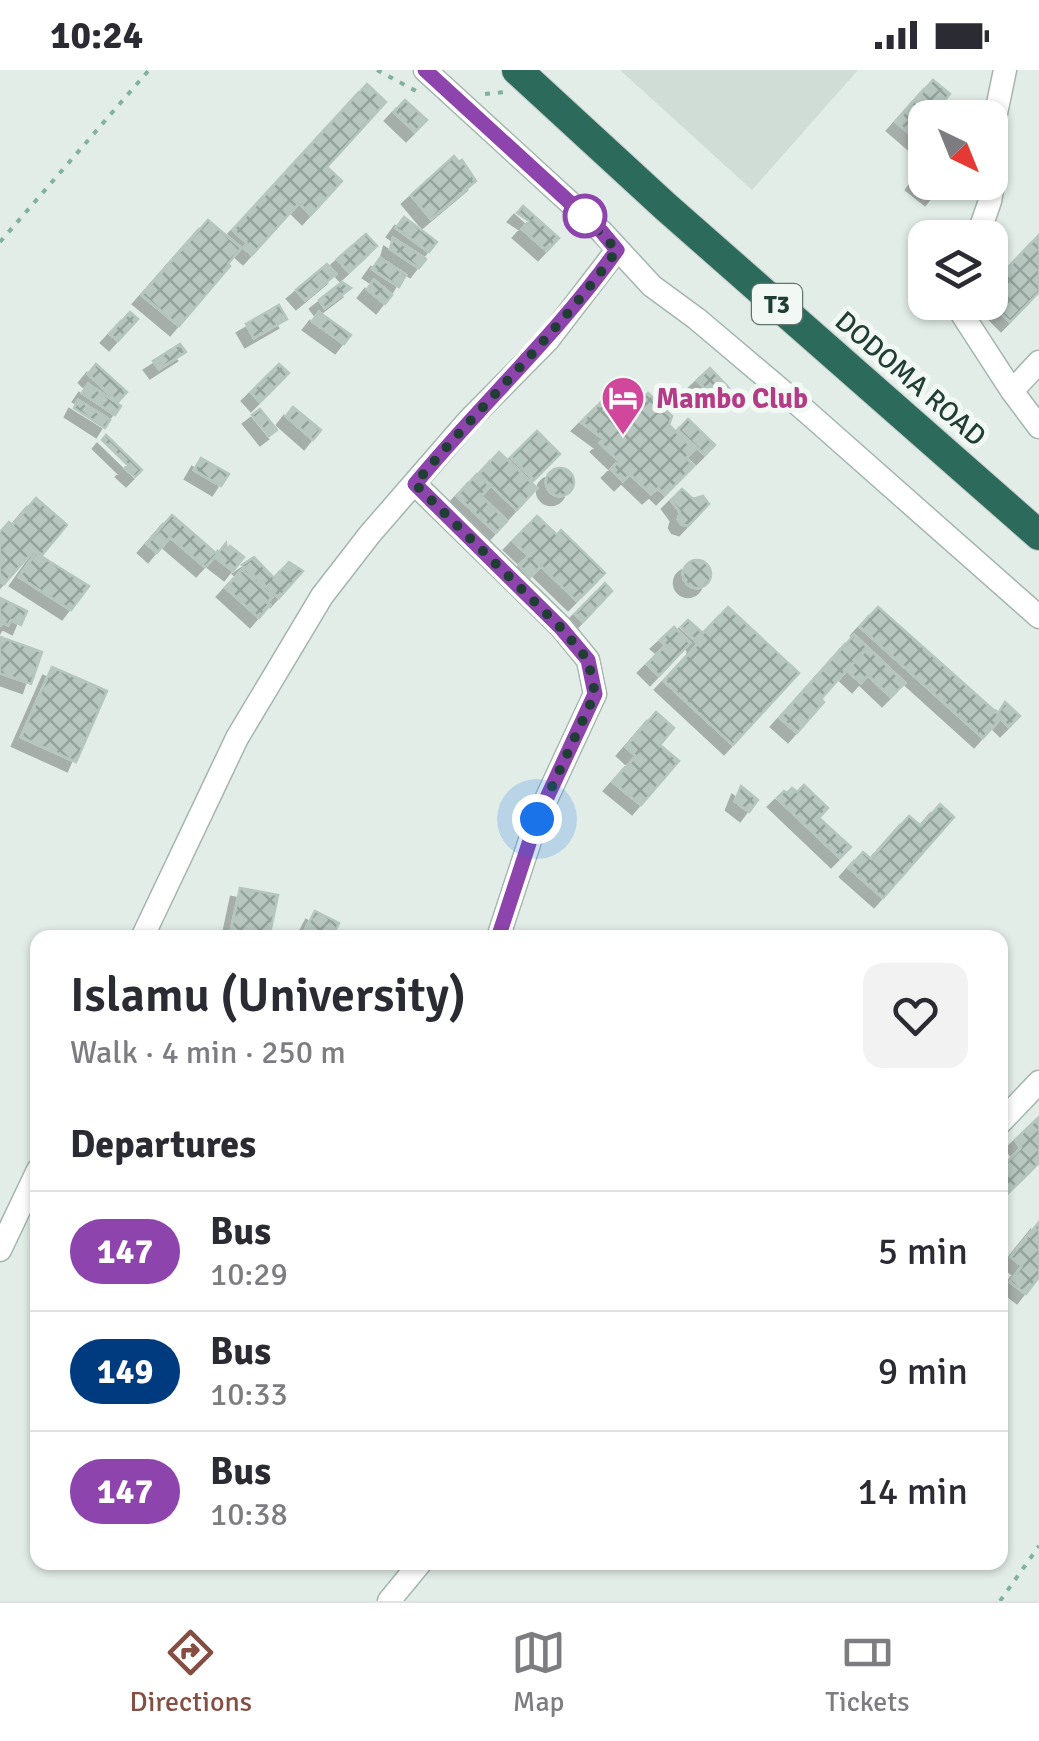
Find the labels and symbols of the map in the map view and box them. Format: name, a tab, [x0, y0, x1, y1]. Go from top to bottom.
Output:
north arrow	[908, 100, 1008, 200]
unlabelled marker	[564, 195, 606, 237]
road number: T3	[752, 284, 802, 324]
street label: DODOMA ROAD	[828, 304, 993, 454]
hotel icon: Mambo Club	[600, 375, 646, 436]
place label: Mambo Club	[656, 382, 808, 416]
your location	[512, 794, 562, 844]

